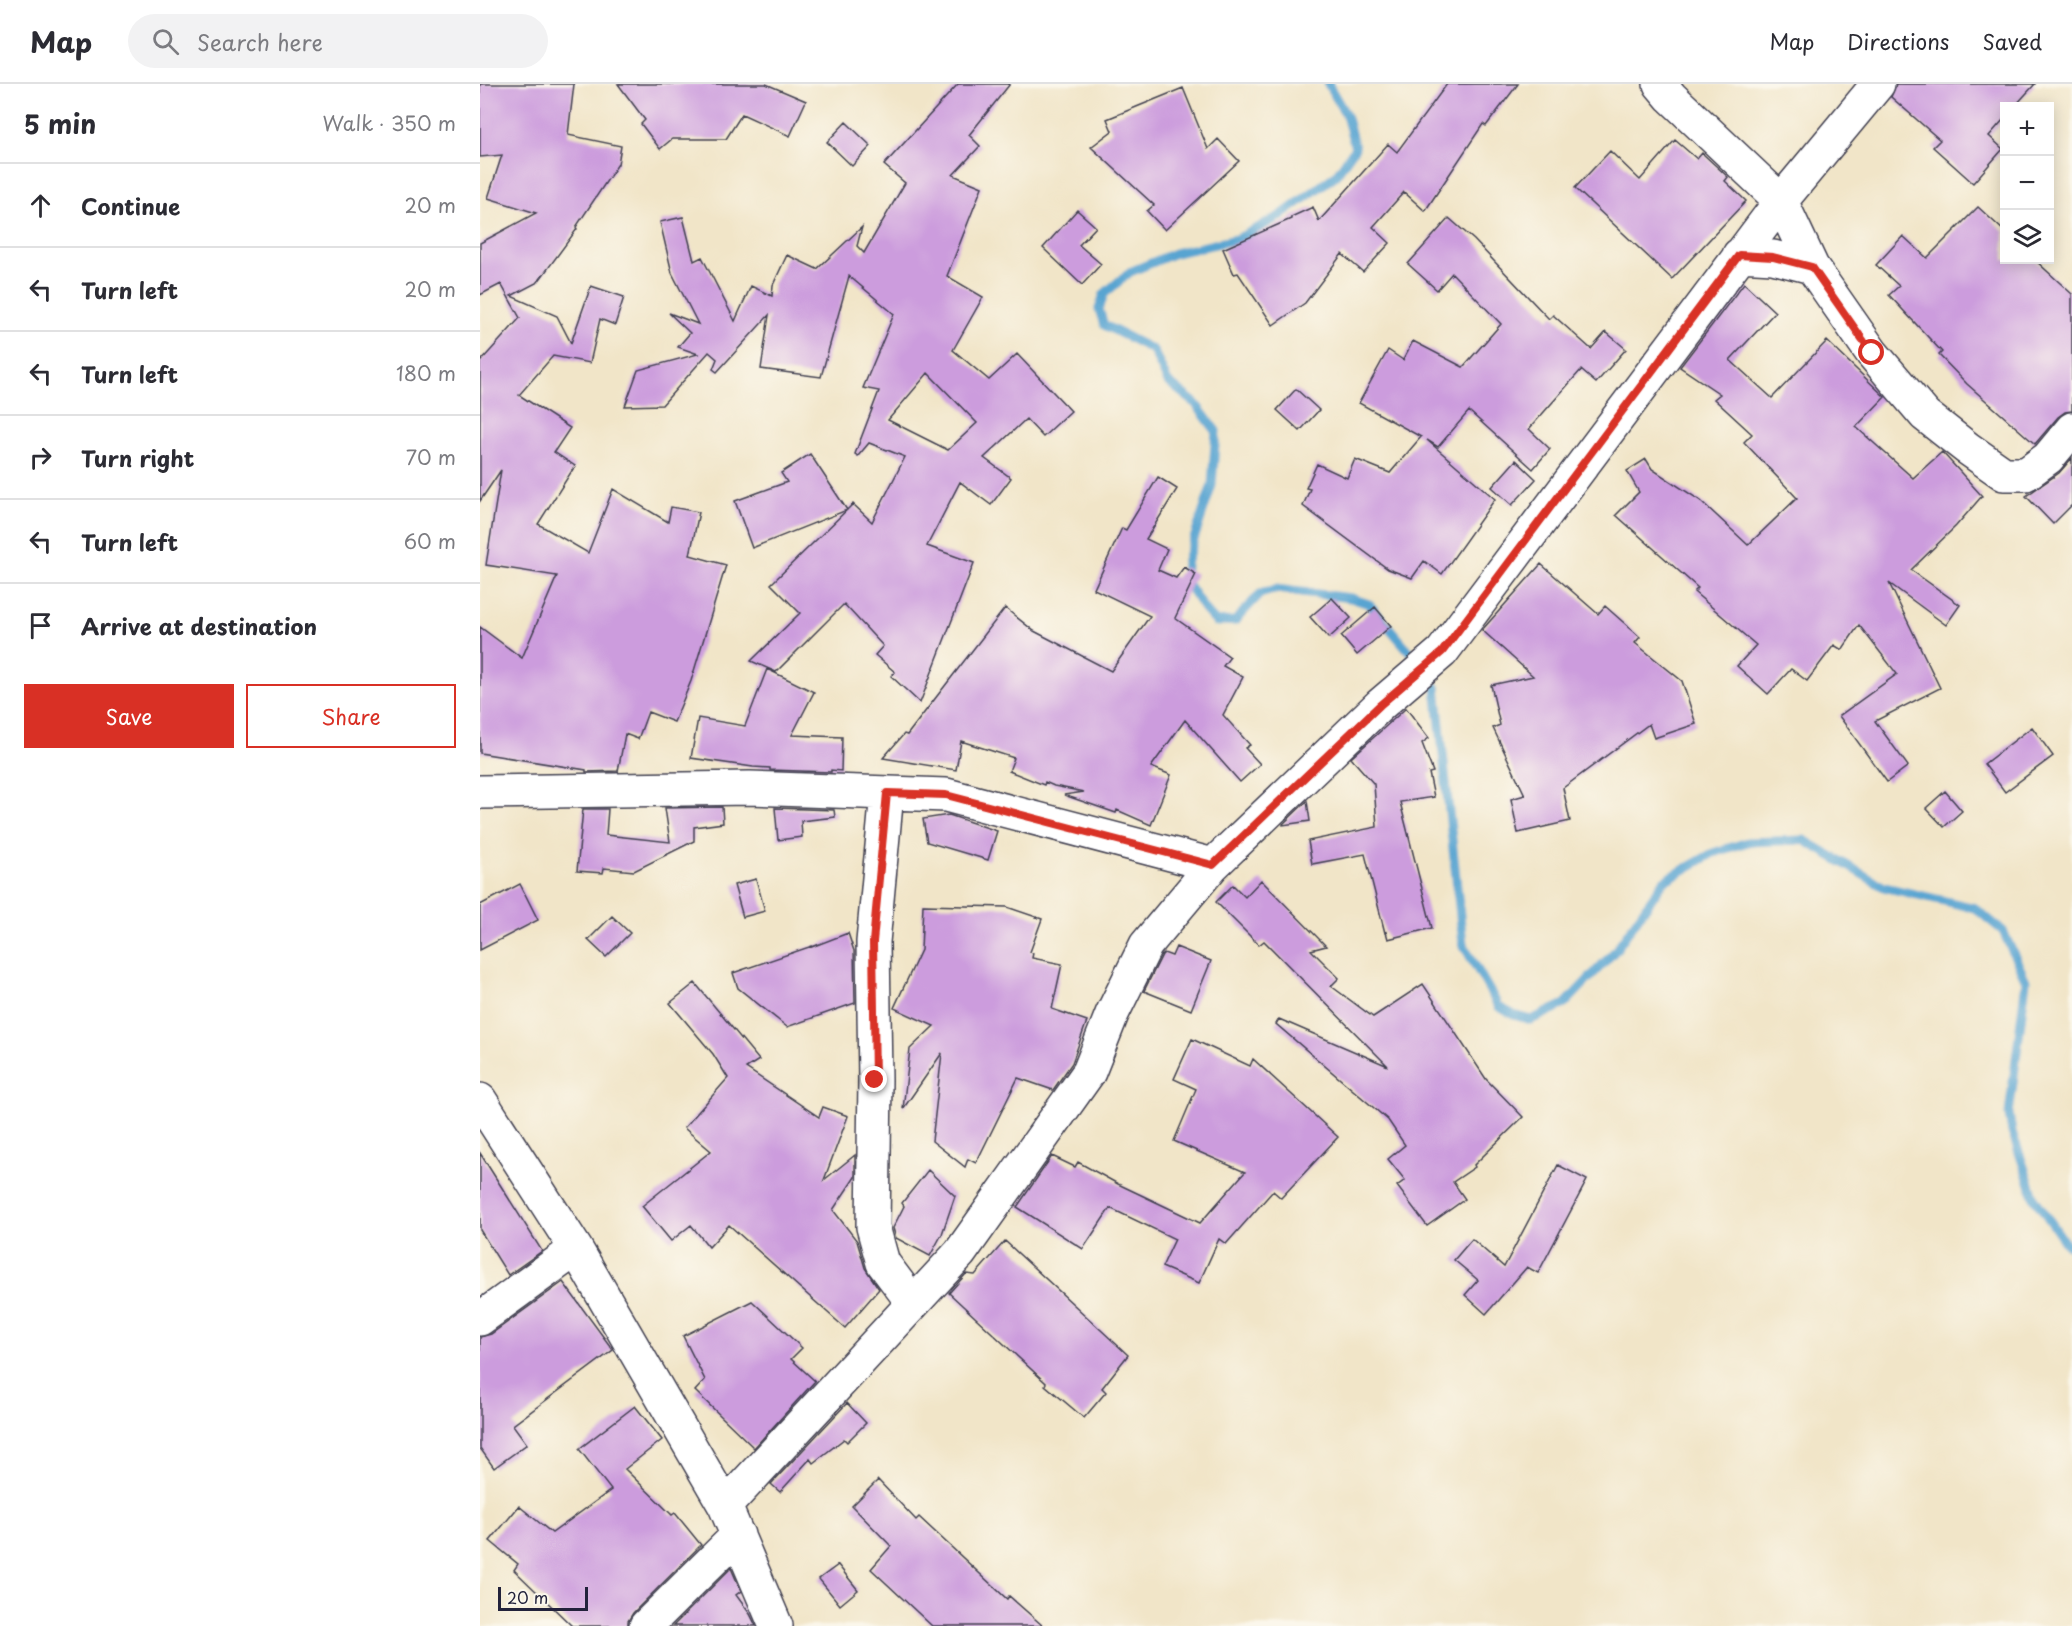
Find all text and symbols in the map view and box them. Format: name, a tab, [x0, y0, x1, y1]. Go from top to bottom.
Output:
search box	[128, 14, 548, 68]
text: Map	[30, 20, 92, 63]
icon: search	[149, 25, 182, 58]
text: Search here	[197, 25, 323, 58]
text: Map	[1769, 25, 1814, 57]
text: Directions	[1847, 25, 1949, 57]
text: Saved	[1982, 25, 2042, 57]
map controls	[2000, 102, 2054, 264]
button: +	[2000, 102, 2054, 156]
text: 5 min	[24, 104, 96, 143]
text: Walk · 350 m	[323, 108, 456, 138]
button: −	[2000, 156, 2054, 210]
icon: ahead	[24, 189, 57, 222]
text: Continue	[81, 189, 180, 222]
text: 20 m	[404, 190, 456, 220]
button: layers	[2000, 210, 2054, 264]
icon: left	[24, 273, 57, 306]
text: Turn left	[81, 273, 178, 306]
text: 20 m	[404, 274, 456, 304]
route start	[1858, 339, 1884, 365]
icon: left	[24, 357, 57, 390]
text: Turn left	[81, 357, 178, 390]
text: 180 m	[396, 358, 456, 388]
icon: right	[24, 441, 57, 474]
text: Turn right	[81, 441, 194, 474]
text: 70 m	[406, 442, 456, 472]
icon: left	[24, 525, 57, 558]
text: Turn left	[81, 525, 178, 558]
text: 60 m	[404, 526, 456, 556]
icon: arrive	[24, 609, 57, 642]
text: Arrive at destination	[81, 609, 317, 642]
button: Save	[24, 684, 234, 748]
button: Share	[246, 684, 456, 748]
route end	[861, 1066, 887, 1092]
scale bar	[498, 1584, 588, 1612]
text: 20 m	[507, 1585, 548, 1609]

